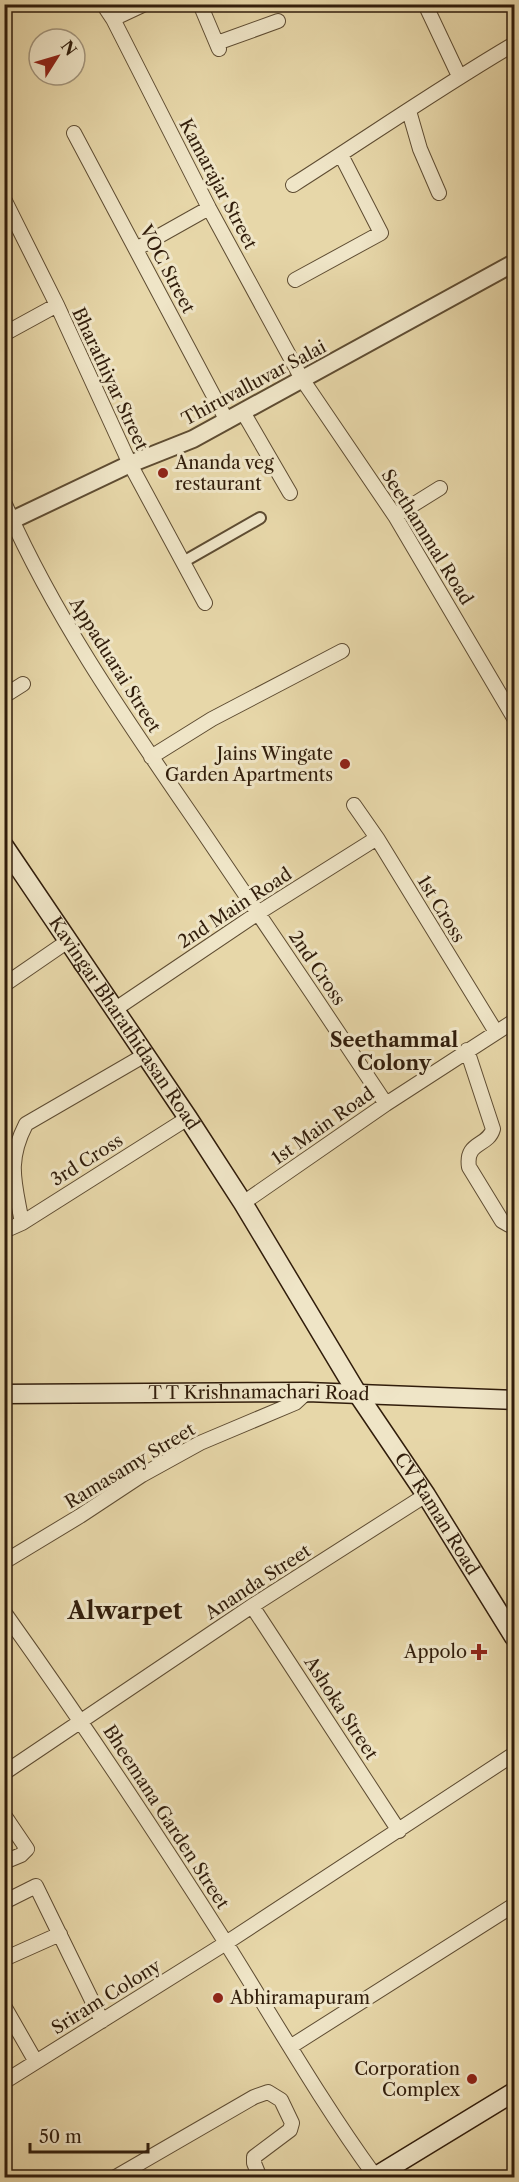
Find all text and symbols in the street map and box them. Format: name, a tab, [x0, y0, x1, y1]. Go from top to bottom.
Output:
north arrow	[27, 27, 87, 87]
text: N	[57, 36, 81, 60]
street label: Kamarajar Street	[174, 115, 262, 253]
street label: VOC Street	[134, 220, 200, 318]
street label: Bharathiyar Street	[67, 304, 153, 455]
street label: Thiruvalluvar Salai	[178, 335, 330, 430]
place label: Ananda veg restaurant	[174, 452, 274, 495]
street label: Seethammal Road	[376, 465, 478, 609]
marker: Ananda veg restaurant	[156, 466, 170, 480]
street label: Appaduarai Street	[64, 593, 166, 737]
place label: Jains Wingate Garden Apartments	[165, 743, 333, 786]
marker: Jains Wingate Garden Apartments	[338, 757, 352, 771]
street label: 2nd Main Road	[174, 863, 296, 953]
street label: 1st Cross	[412, 871, 470, 947]
street label: Kavingar Bharathidasan Road	[44, 913, 204, 1134]
street label: 2nd Cross	[284, 926, 350, 1010]
district label: Seethammal Colony	[330, 1028, 458, 1075]
street label: 1st Main Road	[268, 1083, 379, 1169]
street label: 3rd Cross	[47, 1129, 127, 1191]
street label: T T Krishnamachari Road	[148, 1381, 370, 1405]
street label: Ramasamy Street	[61, 1418, 200, 1513]
street label: CV Raman Road	[390, 1449, 484, 1579]
street label: Ananda Street	[200, 1539, 315, 1625]
district label: Alwarpet	[67, 1596, 183, 1625]
place label: Appolo	[403, 1641, 467, 1663]
marker: Appolo	[472, 1645, 486, 1659]
street label: Ashoka Street	[299, 1651, 383, 1764]
street label: Bheemana Garden Street	[98, 1721, 234, 1914]
street label: Sriram Colony	[47, 1954, 165, 2039]
place label: Abhiramapuram	[229, 1987, 370, 2009]
marker: Abhiramapuram	[211, 1991, 225, 2005]
place label: Corporation Complex	[354, 2058, 460, 2101]
marker: Corporation Complex	[465, 2072, 479, 2086]
scale bar	[30, 2116, 148, 2154]
text: 50 m	[39, 2126, 82, 2148]

